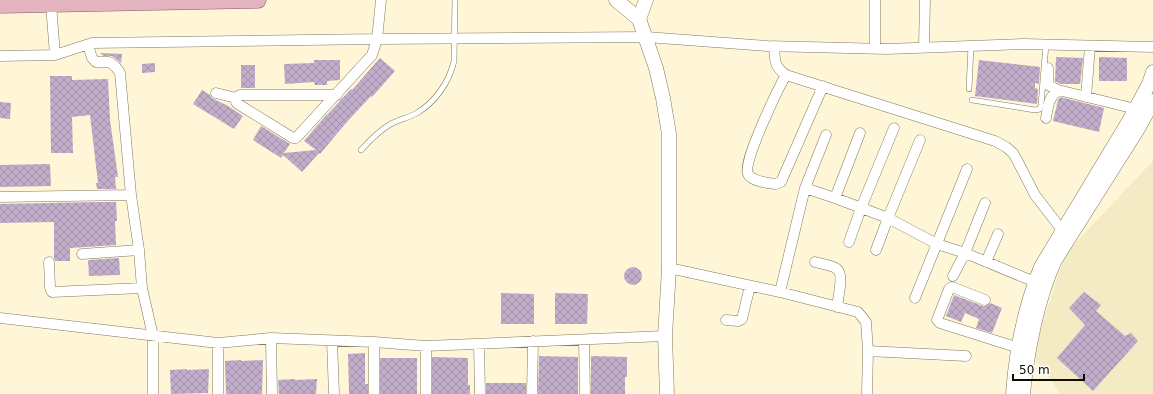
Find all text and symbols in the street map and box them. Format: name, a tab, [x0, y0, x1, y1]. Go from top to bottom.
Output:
scale bar	[1013, 356, 1084, 382]
text: 50 m	[1019, 363, 1050, 377]

